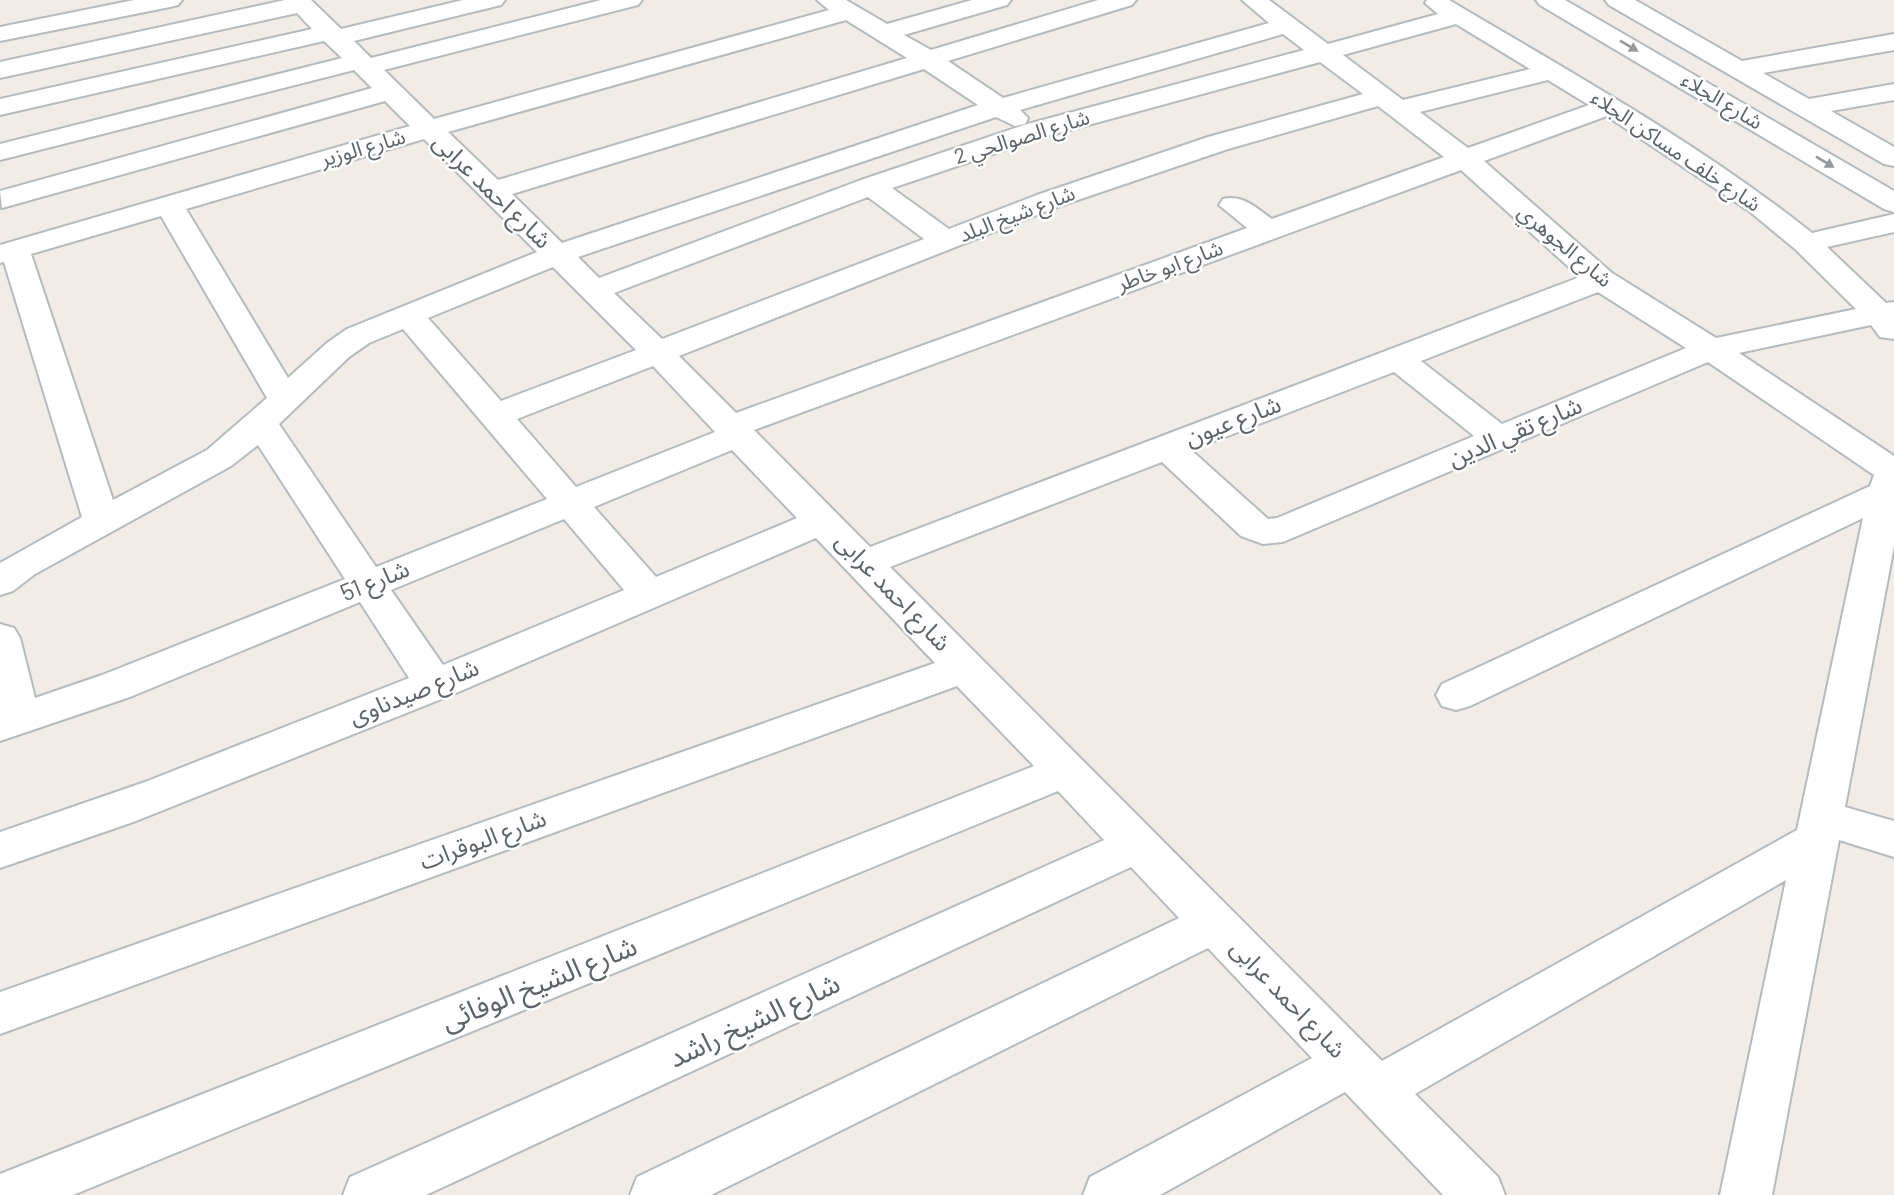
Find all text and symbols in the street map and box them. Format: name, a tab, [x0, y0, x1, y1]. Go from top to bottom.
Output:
one-way arrow	[1619, 40, 1638, 52]
street label: شارع الجلاء	[1676, 66, 1768, 137]
street label: شارع خلف مساكن الجلاء	[1585, 84, 1766, 219]
street label: شارع الصوالحي 2	[951, 103, 1094, 173]
street label: شارع الوزير	[316, 123, 409, 175]
street label: شارع احمد عرابى	[425, 126, 558, 257]
one-way arrow	[1815, 156, 1834, 168]
street label: شارع شيخ البلد	[955, 179, 1080, 250]
street label: شارع الجوهري	[1511, 198, 1618, 295]
street label: شارع ابو خاطر	[1112, 234, 1227, 299]
street label: شارع عيون	[1180, 388, 1286, 455]
street label: شارع تقي الدين	[1443, 389, 1588, 477]
street label: شارع احمد عرابى	[827, 526, 958, 659]
street label: شارع 51	[336, 553, 415, 610]
street label: شارع صيدناوى	[344, 651, 484, 733]
street label: شارع البوقرات	[415, 802, 551, 879]
street label: شارع الشيخ الوفائى	[436, 927, 643, 1041]
street label: شارع احمد عرابى	[1222, 933, 1353, 1066]
street label: شارع الشيخ راشد	[662, 965, 847, 1078]

